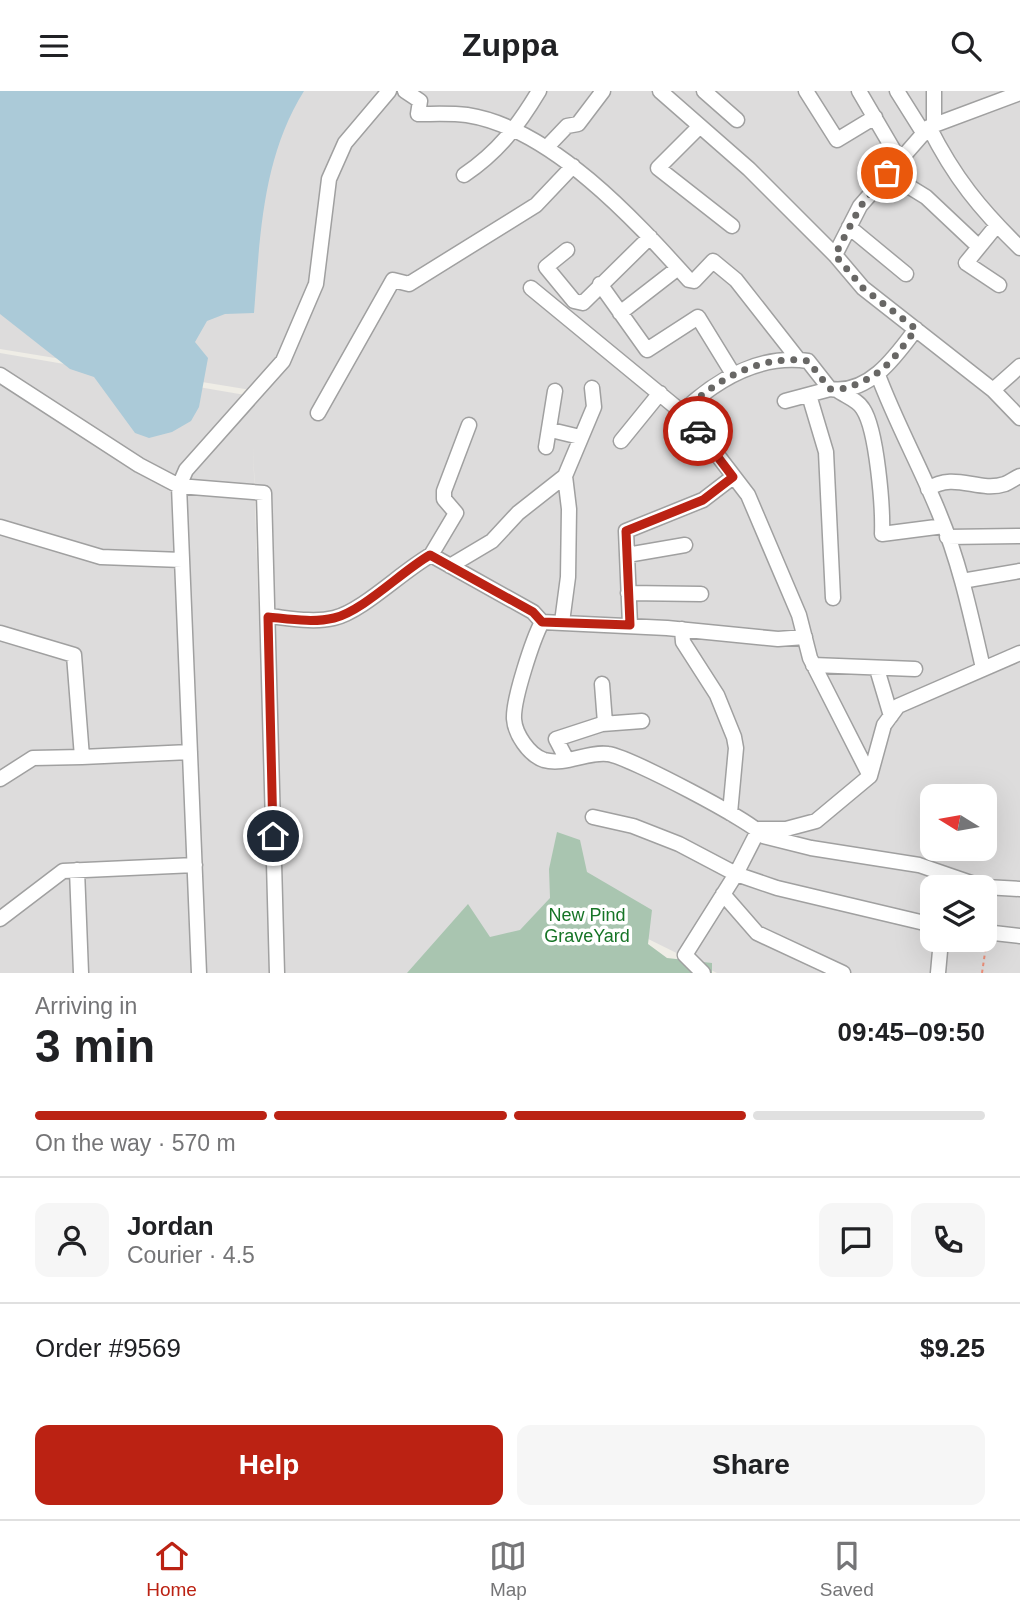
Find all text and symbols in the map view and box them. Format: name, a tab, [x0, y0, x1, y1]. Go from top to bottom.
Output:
icon: menu	[35, 27, 73, 65]
text: Zuppa	[462, 27, 558, 63]
icon: search	[947, 27, 985, 65]
pin	[857, 143, 917, 203]
icon: bag	[868, 154, 906, 192]
courier	[663, 396, 733, 466]
icon: car	[679, 412, 717, 450]
north arrow	[920, 784, 998, 861]
map controls	[920, 784, 997, 952]
pin	[243, 806, 303, 866]
icon: home	[254, 817, 292, 855]
button: layers	[920, 875, 997, 952]
park label: New Pind GraveYard	[544, 905, 630, 946]
text: Arriving in	[35, 993, 137, 1019]
text: 09:45–09:50	[838, 1017, 985, 1047]
text: 3 min	[35, 1020, 155, 1072]
text: On the way · 570 m	[35, 1130, 236, 1156]
button: person	[35, 1203, 109, 1277]
button: chat	[819, 1203, 893, 1277]
button: phone	[911, 1203, 985, 1277]
text: Jordan	[127, 1211, 214, 1241]
text: Courier · 4.5	[127, 1242, 255, 1268]
text: Order #9569	[35, 1333, 181, 1363]
text: $9.25	[920, 1333, 985, 1363]
button: Help	[35, 1425, 503, 1505]
button: Share	[517, 1425, 985, 1505]
tab: Home	[146, 1537, 197, 1601]
tab: Map	[489, 1537, 527, 1601]
tab: Saved	[820, 1537, 874, 1601]

